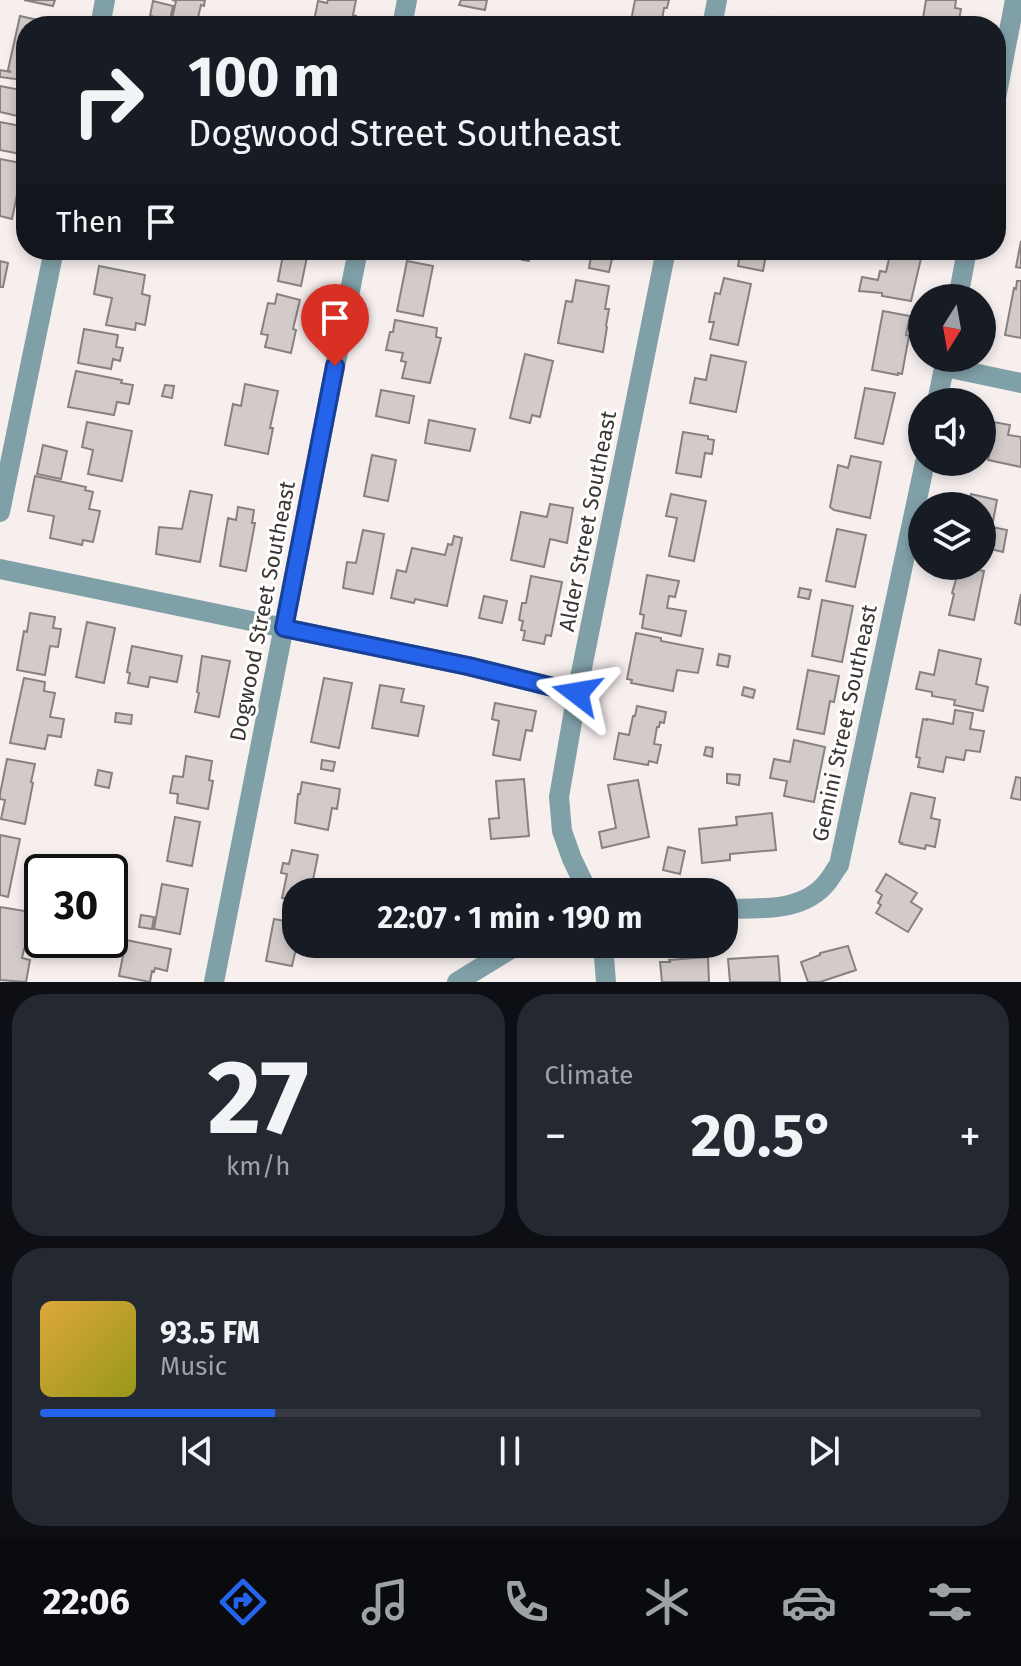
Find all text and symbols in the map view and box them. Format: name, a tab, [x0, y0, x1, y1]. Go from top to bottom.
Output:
text: 100 m	[188, 44, 340, 111]
icon: right	[56, 48, 160, 152]
text: Dogwood Street Southeast	[188, 112, 621, 156]
icon: arrive	[139, 200, 183, 244]
text: Then	[56, 204, 123, 240]
pin	[301, 284, 369, 366]
north arrow	[908, 284, 996, 372]
map controls	[908, 284, 996, 580]
icon: arrive	[313, 296, 357, 340]
button: sound	[908, 388, 996, 476]
street label: Alder Street Southeast	[553, 408, 622, 634]
street label: Dogwood Street Southeast	[224, 479, 301, 744]
button: layers	[908, 492, 996, 580]
street label: Gemini Street Southeast	[806, 602, 883, 844]
position arrow	[535, 651, 619, 735]
speed limit sign: 30	[24, 854, 128, 958]
text: 22:07 · 1 min · 190 m	[378, 900, 642, 936]
text: 27	[208, 1036, 309, 1161]
text: Climate	[545, 1060, 633, 1091]
text: 20.5°	[691, 1100, 835, 1172]
text: −	[545, 1110, 567, 1163]
text: +	[959, 1110, 981, 1163]
text: km/h	[226, 1151, 290, 1182]
text: 93.5 FM	[160, 1315, 260, 1351]
text: Music	[160, 1351, 227, 1382]
icon: previous	[175, 1429, 219, 1473]
icon: pause	[488, 1429, 532, 1473]
icon: next	[802, 1429, 846, 1473]
icon: directions	[215, 1574, 271, 1630]
icon: music	[357, 1574, 413, 1630]
icon: phone	[498, 1574, 554, 1630]
icon: climate	[639, 1574, 695, 1630]
icon: car	[781, 1574, 837, 1630]
icon: filters	[922, 1574, 978, 1630]
text: 22:06	[43, 1580, 130, 1624]

